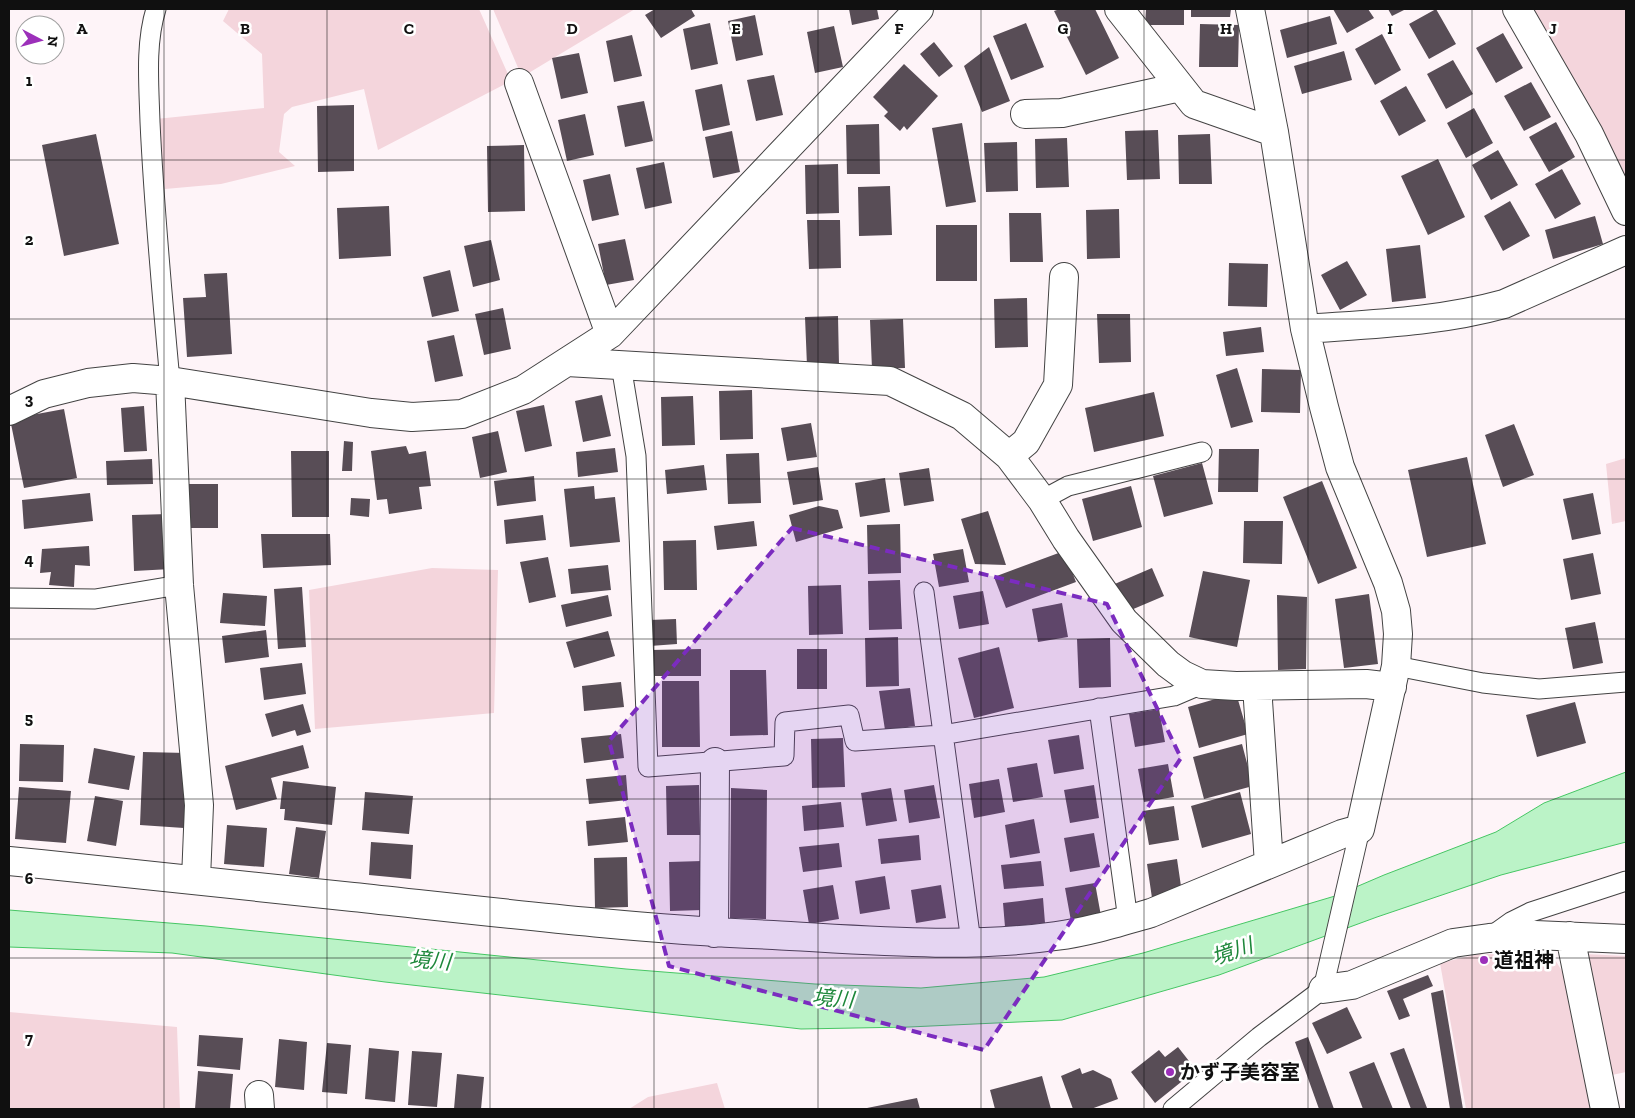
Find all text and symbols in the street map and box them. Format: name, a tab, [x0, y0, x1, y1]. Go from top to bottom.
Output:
north arrow	[15, 15, 65, 65]
text: A	[77, 19, 88, 38]
text: B	[240, 19, 250, 38]
text: C	[404, 19, 414, 38]
text: D	[566, 19, 578, 38]
text: E	[731, 19, 741, 38]
text: F	[894, 19, 904, 38]
text: G	[1058, 19, 1069, 38]
text: H	[1220, 19, 1232, 38]
text: I	[1387, 19, 1393, 38]
text: J	[1549, 19, 1557, 38]
text: N	[43, 35, 61, 48]
text: 1	[26, 71, 33, 90]
text: 2	[25, 230, 34, 249]
text: 3	[25, 390, 34, 409]
text: 4	[24, 550, 34, 569]
text: 5	[25, 709, 33, 728]
text: 6	[25, 869, 34, 888]
water label: 境川	[1208, 932, 1258, 970]
water label: 境川	[408, 946, 454, 974]
place label: 道祖神	[1494, 948, 1554, 972]
marker: 道祖神	[1478, 954, 1490, 966]
water label: 境川	[811, 984, 857, 1012]
text: 7	[25, 1029, 33, 1048]
place label: かず子美容室	[1180, 1060, 1300, 1084]
marker: かず子美容室	[1164, 1066, 1176, 1078]

